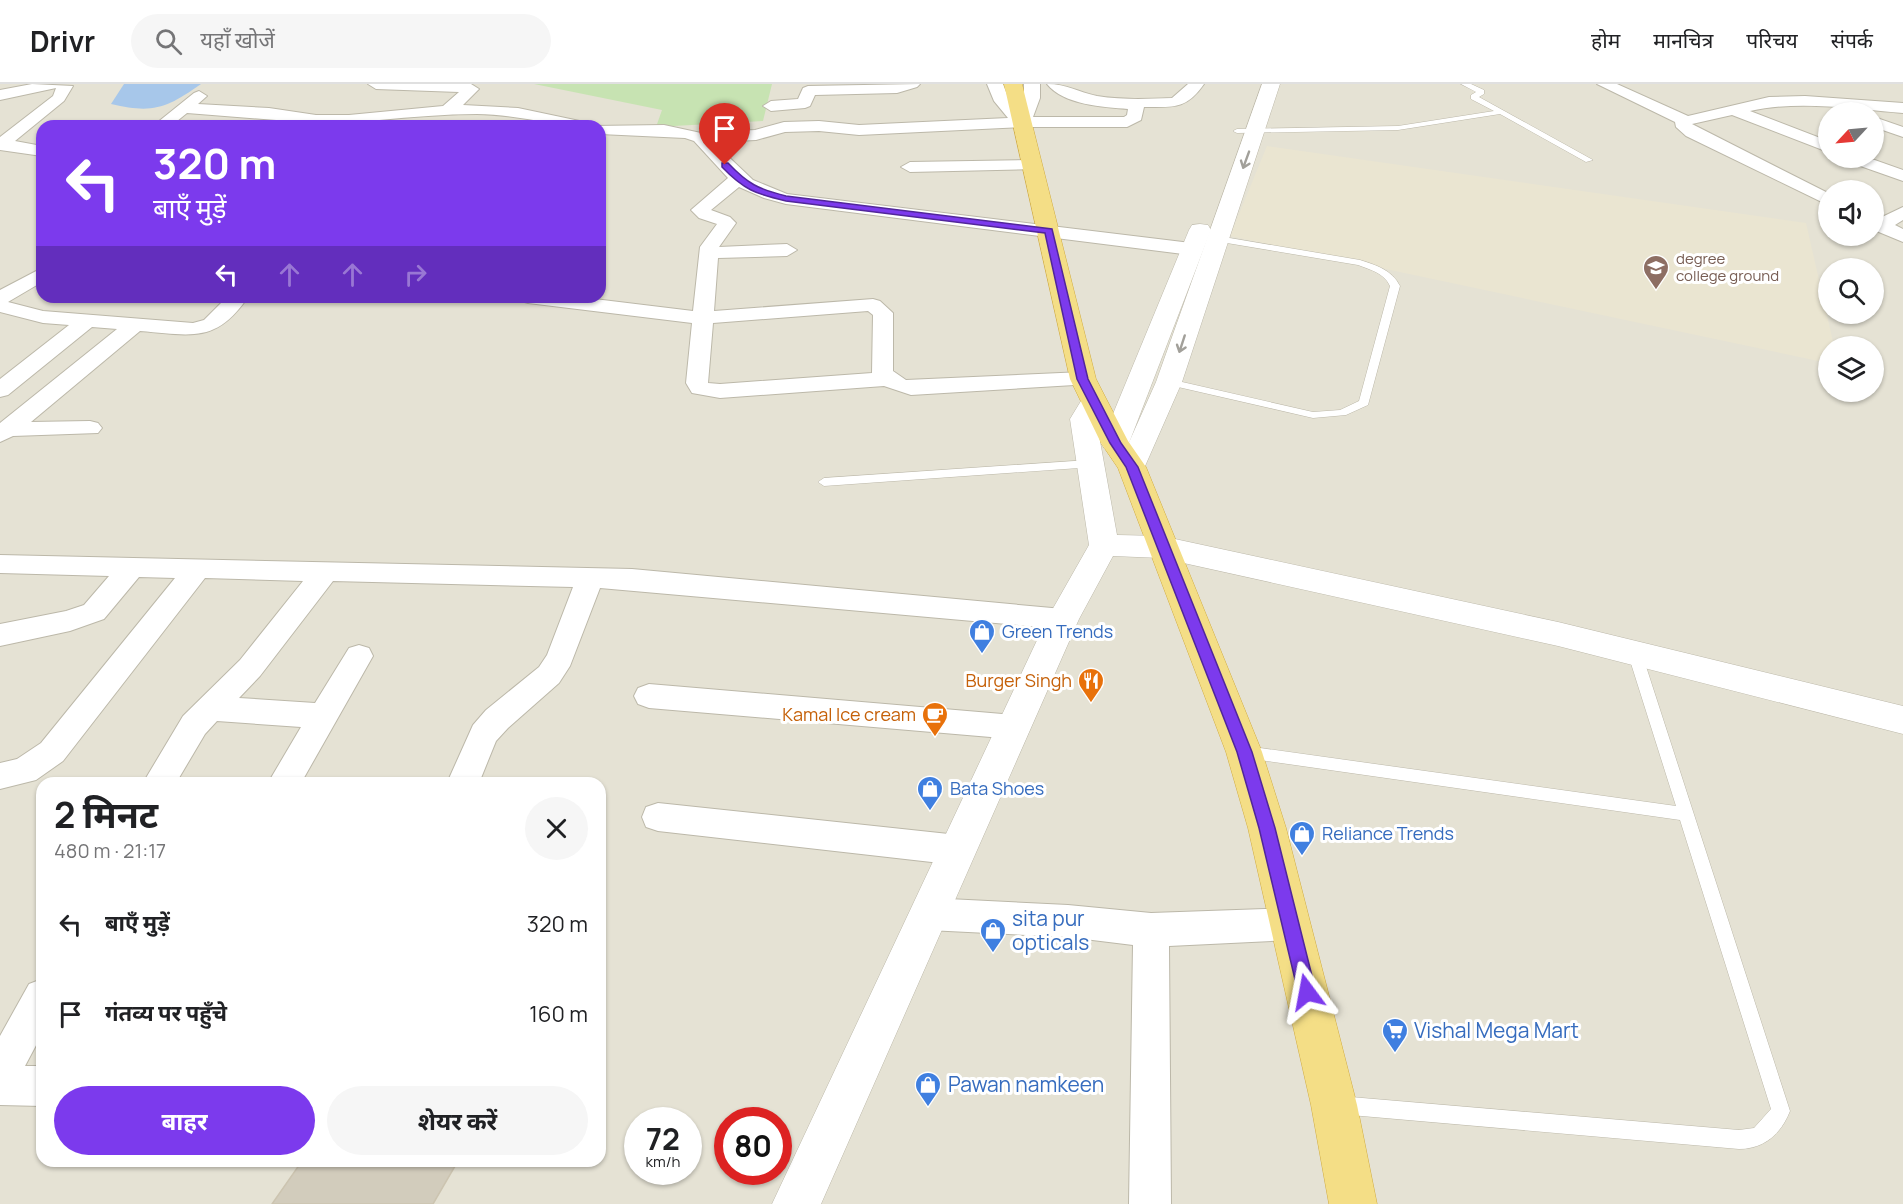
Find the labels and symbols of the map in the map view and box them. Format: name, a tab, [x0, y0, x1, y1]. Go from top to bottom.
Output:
north arrow	[1818, 102, 1884, 168]
pin	[699, 103, 750, 165]
one-way arrow	[1240, 150, 1251, 169]
place label: degree college ground	[1676, 248, 1779, 286]
school or university icon: degree college ground	[1641, 253, 1671, 291]
one-way arrow	[1176, 334, 1187, 353]
shop icon: Green Trends	[967, 617, 997, 655]
place label: Green Trends	[1002, 619, 1113, 643]
restaurant icon: Burger Singh	[1076, 666, 1106, 704]
place label: Burger Singh	[966, 668, 1072, 692]
cafe icon: Kamal Ice cream	[920, 700, 950, 738]
place label: Kamal Ice cream	[782, 702, 916, 726]
shop icon: Bata Shoes	[915, 774, 945, 812]
place label: Bata Shoes	[950, 776, 1044, 800]
shop icon: Reliance Trends	[1287, 819, 1317, 857]
place label: Reliance Trends	[1322, 821, 1454, 845]
place label: sita pur opticals	[1012, 904, 1089, 956]
shop icon: sita pur opticals	[978, 916, 1008, 954]
position arrow	[1275, 960, 1339, 1024]
supermarket icon: Vishal Mega Mart	[1380, 1016, 1410, 1054]
place label: Vishal Mega Mart	[1414, 1016, 1579, 1044]
shop icon: Pawan namkeen	[913, 1070, 943, 1108]
place label: Pawan namkeen	[948, 1070, 1104, 1098]
speed limit sign: 80	[714, 1107, 792, 1185]

